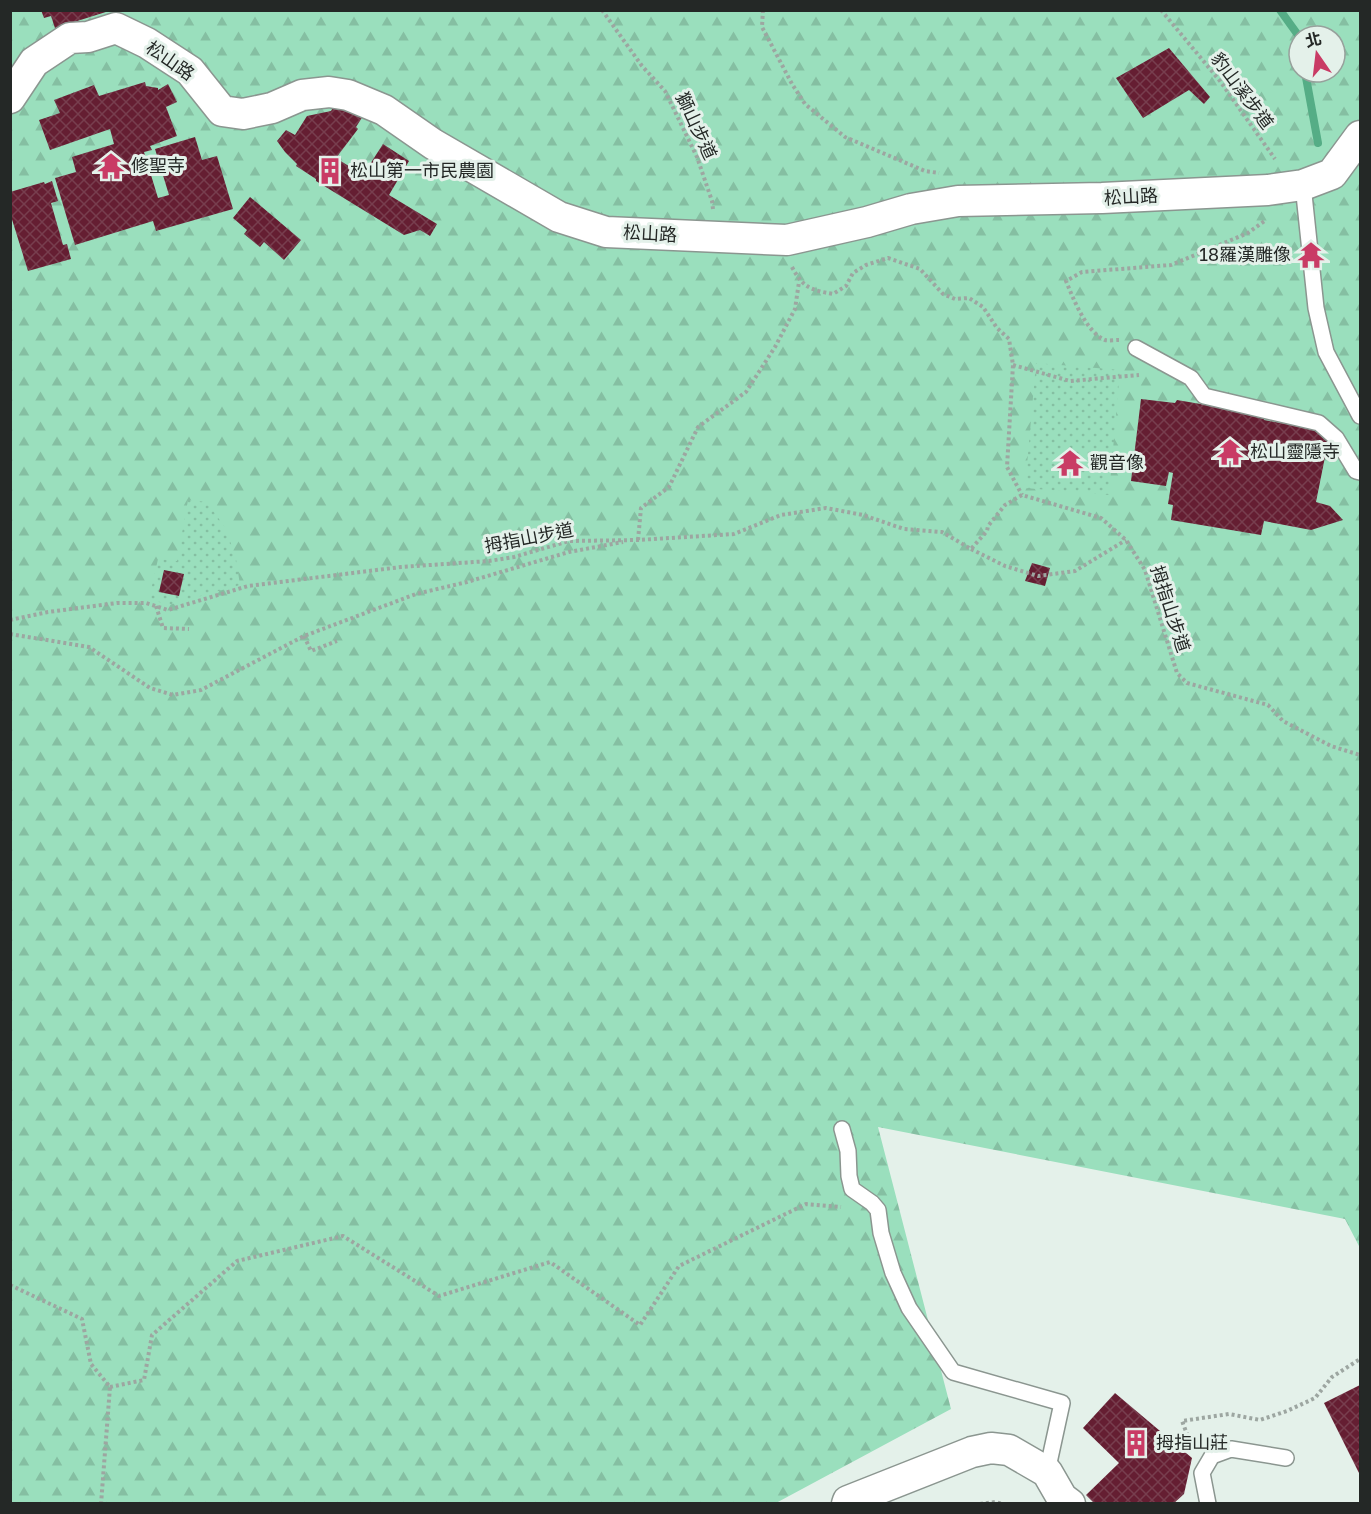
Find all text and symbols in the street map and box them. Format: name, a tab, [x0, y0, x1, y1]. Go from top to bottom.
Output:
north arrow	[1287, 24, 1347, 84]
text: 北	[1303, 28, 1324, 51]
street label: 松山路	[142, 36, 199, 85]
street label: 豹山溪步道	[1207, 48, 1279, 133]
street label: 獅山步道	[672, 88, 722, 163]
temple icon: 修聖寺	[96, 151, 126, 181]
place label: 修聖寺	[131, 154, 185, 176]
building icon: 松山第一市民農園	[315, 156, 345, 186]
place label: 松山第一市民農園	[350, 159, 494, 181]
street label: 松山路	[1103, 184, 1158, 208]
street label: 松山路	[623, 221, 678, 245]
temple icon: 18羅漢雕像	[1296, 240, 1326, 270]
place label: 18羅漢雕像	[1199, 243, 1291, 265]
temple icon: 松山靈隱寺	[1215, 437, 1245, 467]
place label: 松山靈隱寺	[1250, 440, 1340, 462]
temple icon: 觀音像	[1055, 448, 1085, 478]
place label: 觀音像	[1090, 451, 1144, 473]
street label: 拇指山步道	[483, 518, 575, 556]
street label: 拇指山步道	[1147, 562, 1195, 655]
building icon: 拇指山莊	[1121, 1428, 1151, 1458]
place label: 拇指山莊	[1156, 1431, 1228, 1453]

